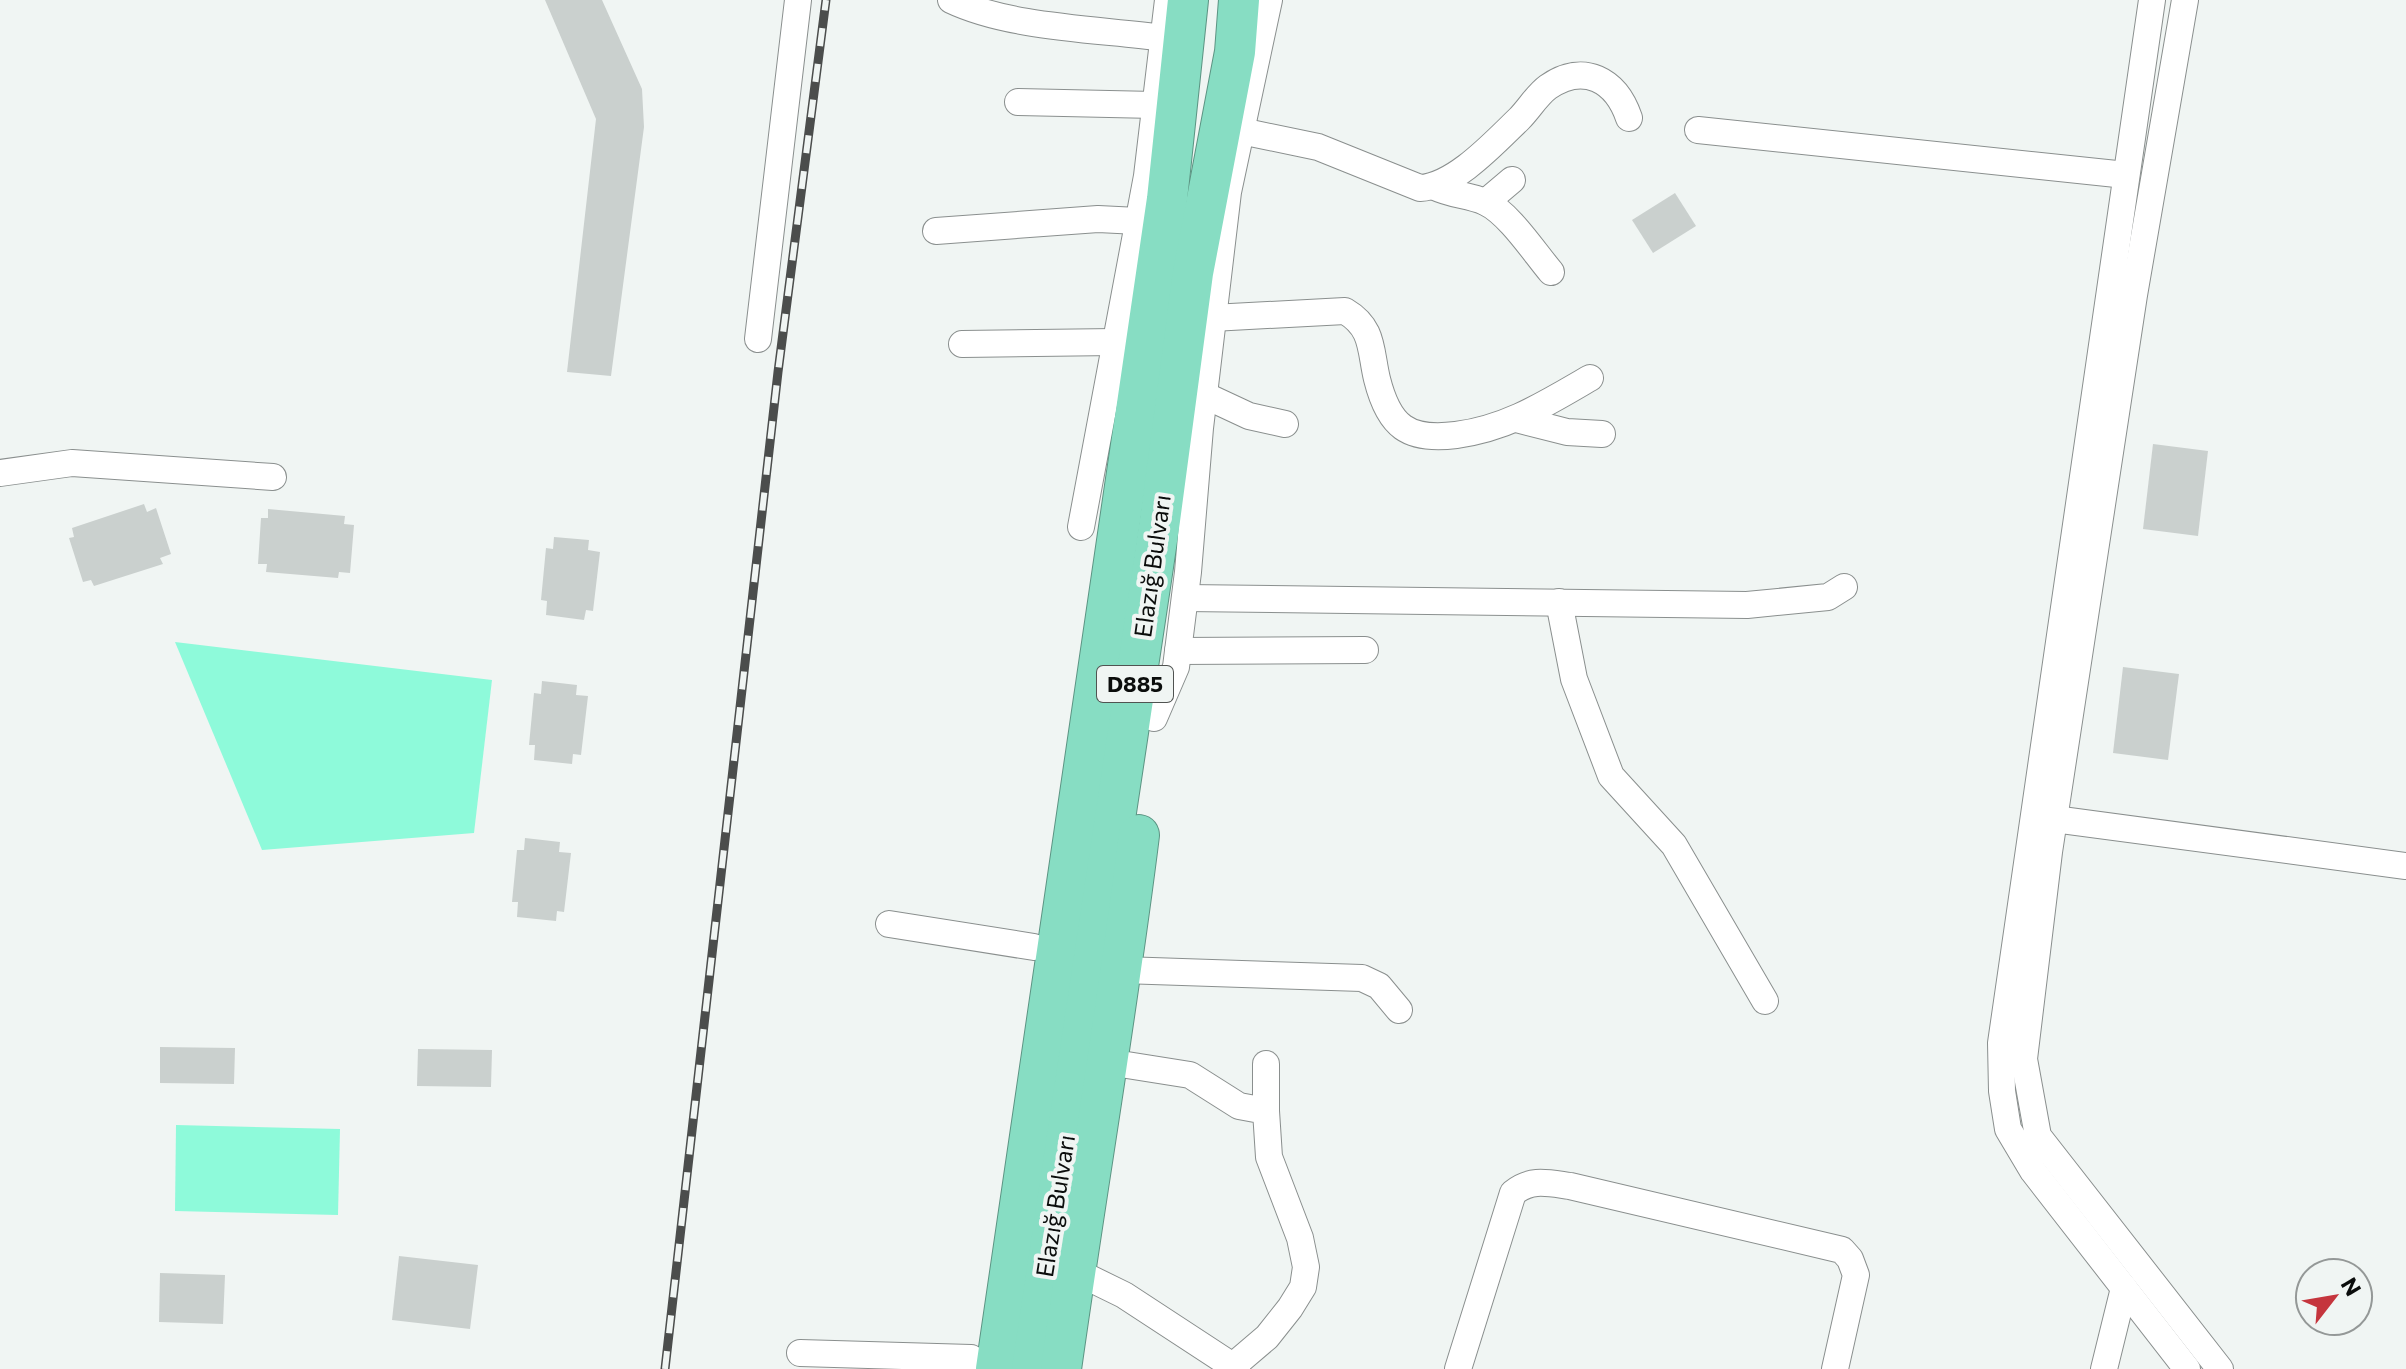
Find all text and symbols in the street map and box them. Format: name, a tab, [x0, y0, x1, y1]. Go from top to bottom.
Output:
street label: Elazığ Bulvarı	[1127, 492, 1176, 639]
road number: D885	[1097, 666, 1173, 702]
street label: Elazığ Bulvarı	[1029, 1132, 1080, 1279]
north arrow	[2294, 1257, 2374, 1337]
text: N	[2336, 1272, 2367, 1300]

